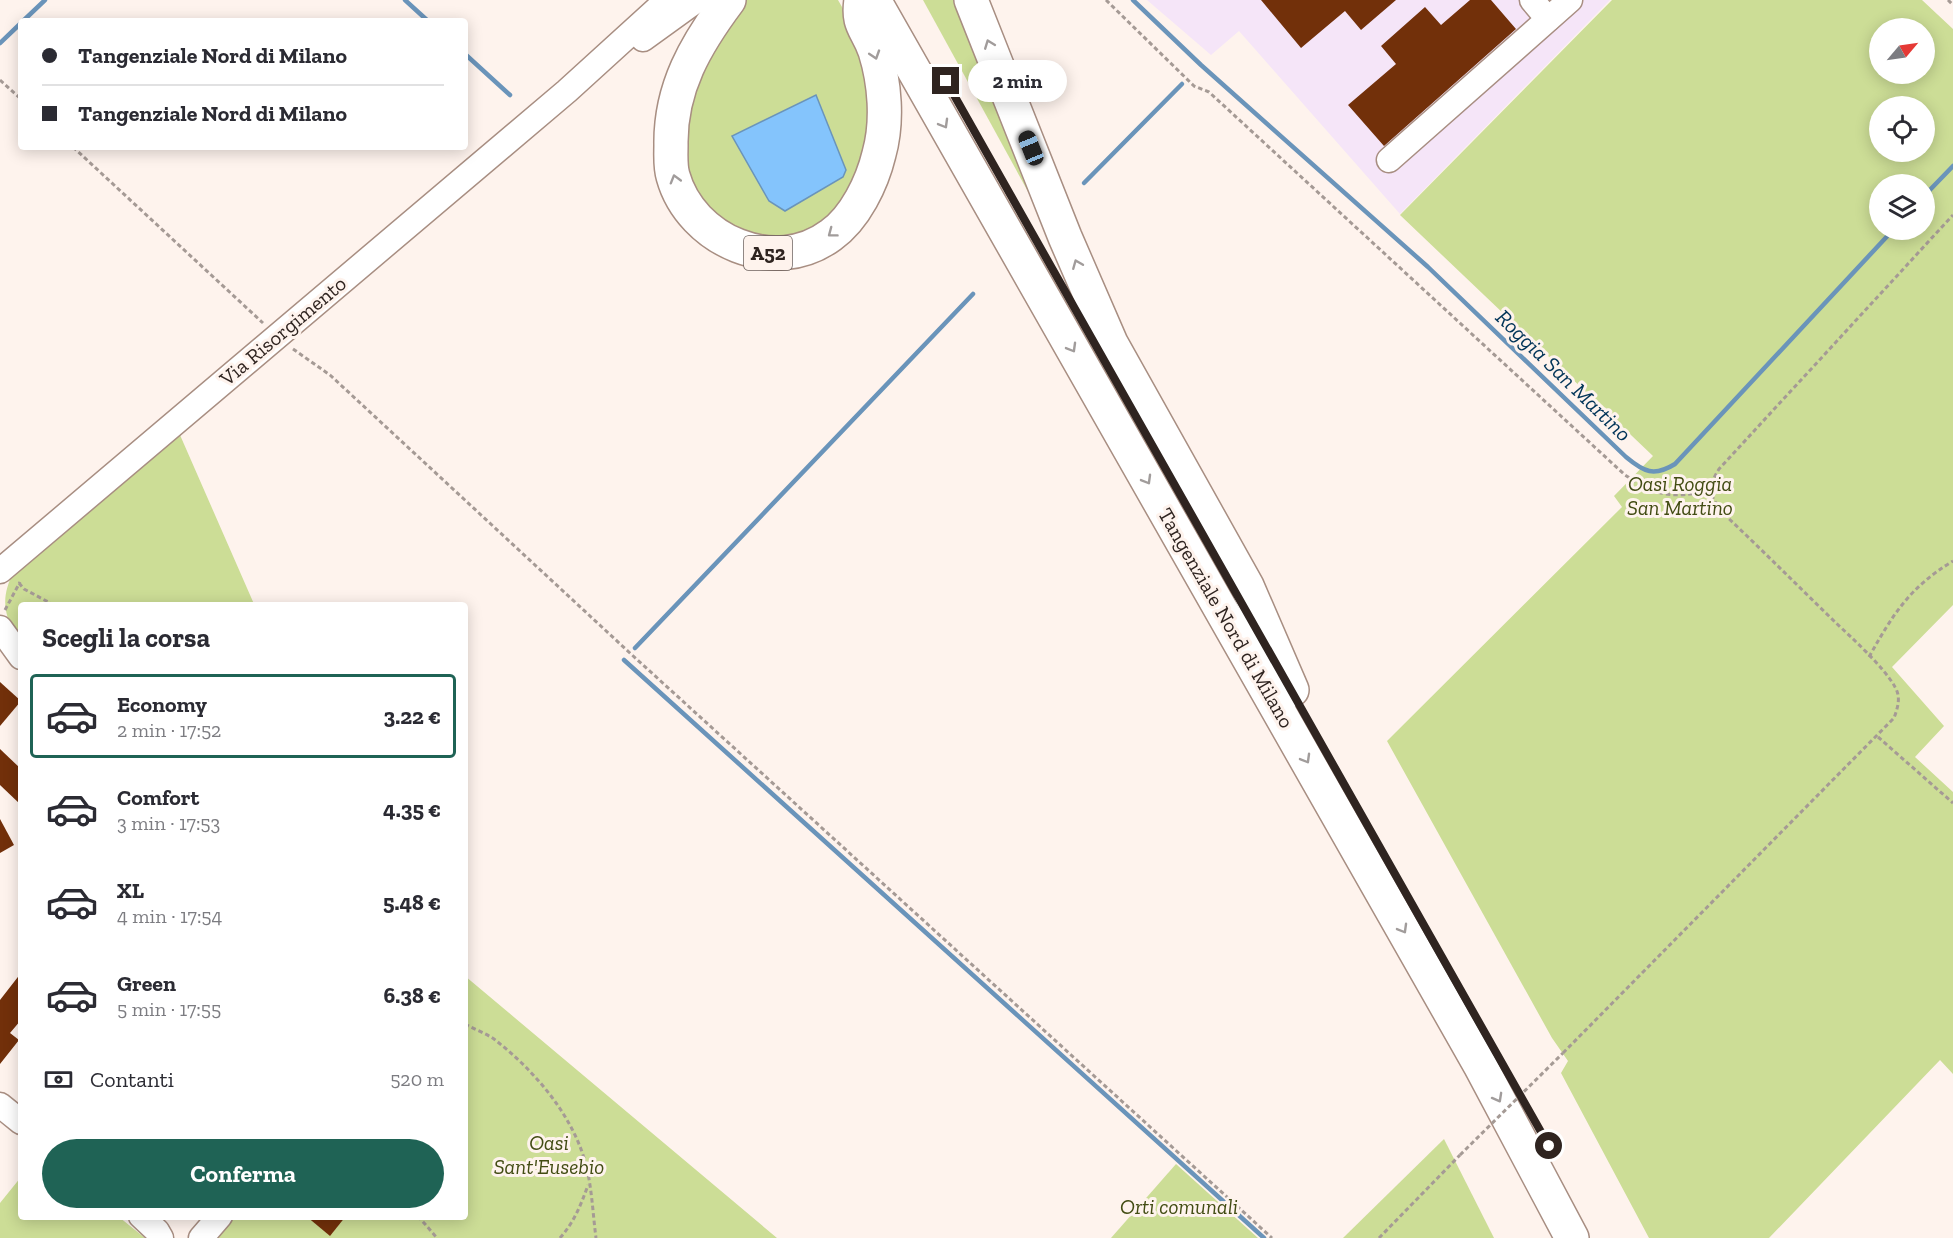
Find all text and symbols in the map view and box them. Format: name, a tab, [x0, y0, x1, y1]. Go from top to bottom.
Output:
north arrow	[1869, 18, 1935, 84]
map controls	[1869, 18, 1935, 240]
one-way arrow	[984, 39, 997, 49]
text: Tangenziale Nord di Milano	[78, 42, 347, 69]
one-way arrow	[868, 49, 881, 60]
callout: 2 min	[967, 60, 1066, 102]
route end	[932, 67, 959, 94]
text: 2 min	[993, 69, 1042, 93]
button: locate	[1869, 96, 1935, 162]
text: Tangenziale Nord di Milano	[78, 100, 347, 127]
one-way arrow	[937, 118, 949, 128]
car	[1016, 128, 1046, 168]
one-way arrow	[670, 174, 682, 185]
button: layers	[1869, 174, 1935, 240]
one-way arrow	[827, 226, 838, 237]
road number: A52	[744, 236, 792, 270]
one-way arrow	[1072, 259, 1084, 270]
street label: Via Risorgimento	[214, 270, 351, 391]
water label: Roggia San Martino	[1490, 304, 1637, 447]
one-way arrow	[1065, 342, 1076, 352]
park label: Oasi Roggia San Martino	[1627, 471, 1733, 520]
one-way arrow	[1140, 474, 1152, 484]
street label: Tangenziale Nord di Milano	[1153, 503, 1300, 732]
text: Scegli la corsa	[42, 622, 210, 654]
icon: car	[45, 689, 99, 743]
text: Economy	[117, 691, 207, 718]
text: 3.22 €	[383, 703, 441, 730]
text: 2 min · 17:52	[117, 718, 221, 742]
one-way arrow	[1299, 753, 1310, 763]
icon: car	[45, 782, 99, 836]
text: Comfort	[117, 784, 199, 811]
text: 4.35 €	[383, 796, 441, 823]
text: 3 min · 17:53	[117, 811, 220, 835]
icon: car	[45, 875, 99, 929]
text: XL	[117, 877, 144, 904]
text: 5.48 €	[383, 889, 441, 916]
text: 4 min · 17:54	[117, 904, 222, 928]
one-way arrow	[1395, 922, 1407, 933]
icon: car	[45, 968, 99, 1022]
text: Green	[117, 970, 176, 997]
text: 6.38 €	[383, 982, 441, 1009]
text: 5 min · 17:55	[117, 997, 221, 1021]
icon: cash	[42, 1063, 75, 1096]
text: Contanti	[90, 1066, 174, 1093]
text: 520 m	[390, 1067, 444, 1091]
one-way arrow	[1491, 1092, 1502, 1102]
park label: Oasi Sant'Eusebio	[494, 1130, 604, 1179]
route start	[1535, 1132, 1562, 1159]
button: Conferma	[42, 1139, 444, 1208]
park label: Orti comunali	[1120, 1194, 1238, 1219]

